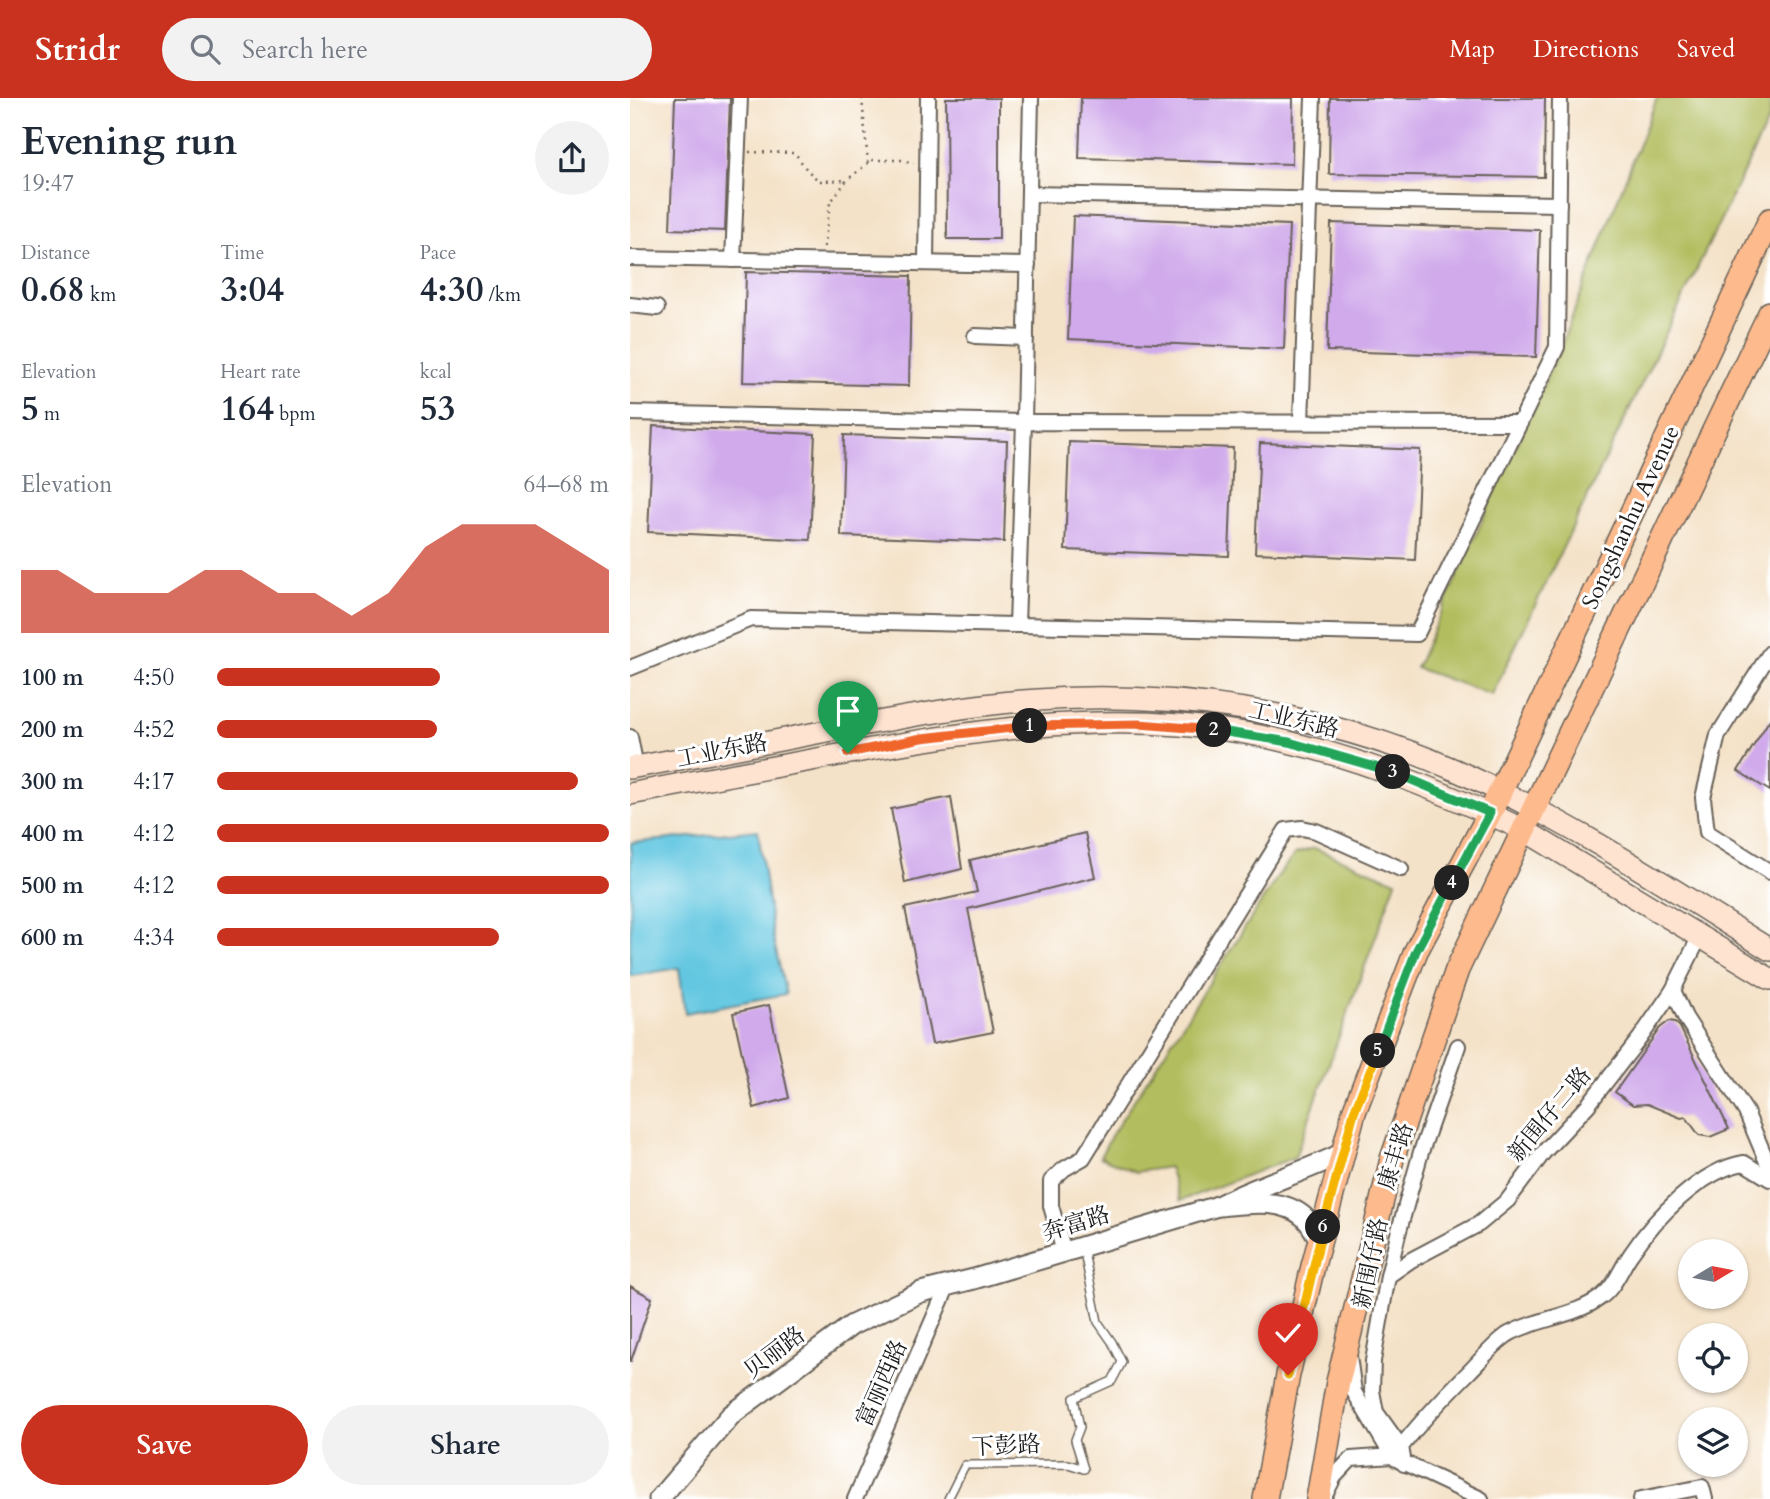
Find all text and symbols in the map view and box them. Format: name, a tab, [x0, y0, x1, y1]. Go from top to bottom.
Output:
search box	[162, 18, 652, 81]
text: Stridr	[35, 27, 120, 72]
icon: search	[186, 30, 224, 68]
text: Search here	[242, 32, 368, 67]
text: Map	[1449, 33, 1495, 66]
text: Directions	[1533, 33, 1639, 66]
text: Saved	[1677, 33, 1735, 66]
text: Evening run	[21, 116, 237, 168]
button: share	[535, 121, 609, 195]
text: 19:47	[21, 168, 74, 199]
text: Distance	[21, 240, 90, 266]
text: Time	[220, 240, 264, 266]
text: Pace	[420, 240, 456, 266]
text: 0.68	[21, 266, 85, 314]
text: 3:04	[220, 266, 284, 314]
text: 4:30	[420, 266, 484, 314]
text: km	[85, 282, 116, 308]
text: /km	[484, 282, 521, 308]
text: Elevation	[21, 359, 96, 385]
text: Heart rate	[220, 359, 301, 385]
text: kcal	[420, 359, 452, 385]
text: 5	[21, 385, 39, 433]
text: 164	[220, 385, 274, 433]
text: 53	[420, 385, 456, 433]
text: m	[39, 401, 60, 427]
text: bpm	[274, 401, 316, 427]
street label: Songshanhu Avenue	[1574, 420, 1687, 614]
text: Elevation	[21, 469, 112, 500]
text: 64–68 m	[524, 469, 609, 500]
text: 100 m	[21, 662, 84, 693]
text: 4:50	[133, 662, 174, 693]
pin	[818, 681, 878, 753]
icon: arrive	[829, 692, 867, 730]
street label: 工业东路	[1246, 694, 1342, 745]
pin: 1	[1012, 708, 1048, 744]
text: 1	[1025, 712, 1034, 738]
pin: 2	[1196, 712, 1232, 748]
text: 200 m	[21, 714, 84, 745]
text: 4:52	[133, 714, 174, 745]
text: 2	[1209, 716, 1218, 742]
street label: 工业东路	[674, 726, 770, 774]
pin: 3	[1376, 754, 1410, 790]
text: 3	[1388, 758, 1397, 784]
text: 300 m	[21, 766, 84, 797]
text: 4:17	[133, 766, 174, 797]
text: 400 m	[21, 818, 84, 849]
text: 4:12	[133, 818, 174, 849]
pin: 4	[1434, 866, 1470, 900]
text: 4	[1447, 869, 1456, 895]
text: 500 m	[21, 870, 84, 901]
text: 4:12	[133, 870, 174, 901]
text: 600 m	[21, 922, 84, 953]
text: 4:34	[133, 922, 174, 953]
pin: 5	[1360, 1034, 1396, 1068]
text: 5	[1373, 1037, 1382, 1063]
street label: 新围仔二路	[1501, 1060, 1598, 1168]
street label: 康丰路	[1371, 1119, 1420, 1194]
street label: 奔富路	[1039, 1199, 1114, 1248]
pin: 6	[1306, 1210, 1340, 1244]
text: 6	[1318, 1213, 1327, 1239]
street label: 新围仔路	[1346, 1215, 1395, 1311]
north arrow	[1678, 1239, 1748, 1309]
map controls	[1678, 1239, 1748, 1477]
pin	[1258, 1303, 1318, 1375]
icon: check	[1269, 1314, 1307, 1352]
street label: 贝丽路	[737, 1319, 811, 1386]
button: locate	[1678, 1323, 1748, 1393]
street label: 富丽西路	[849, 1335, 914, 1432]
button: Save	[21, 1405, 308, 1485]
button: Share	[322, 1405, 609, 1485]
button: layers	[1678, 1407, 1748, 1477]
street label: 下彭路	[971, 1428, 1041, 1463]

